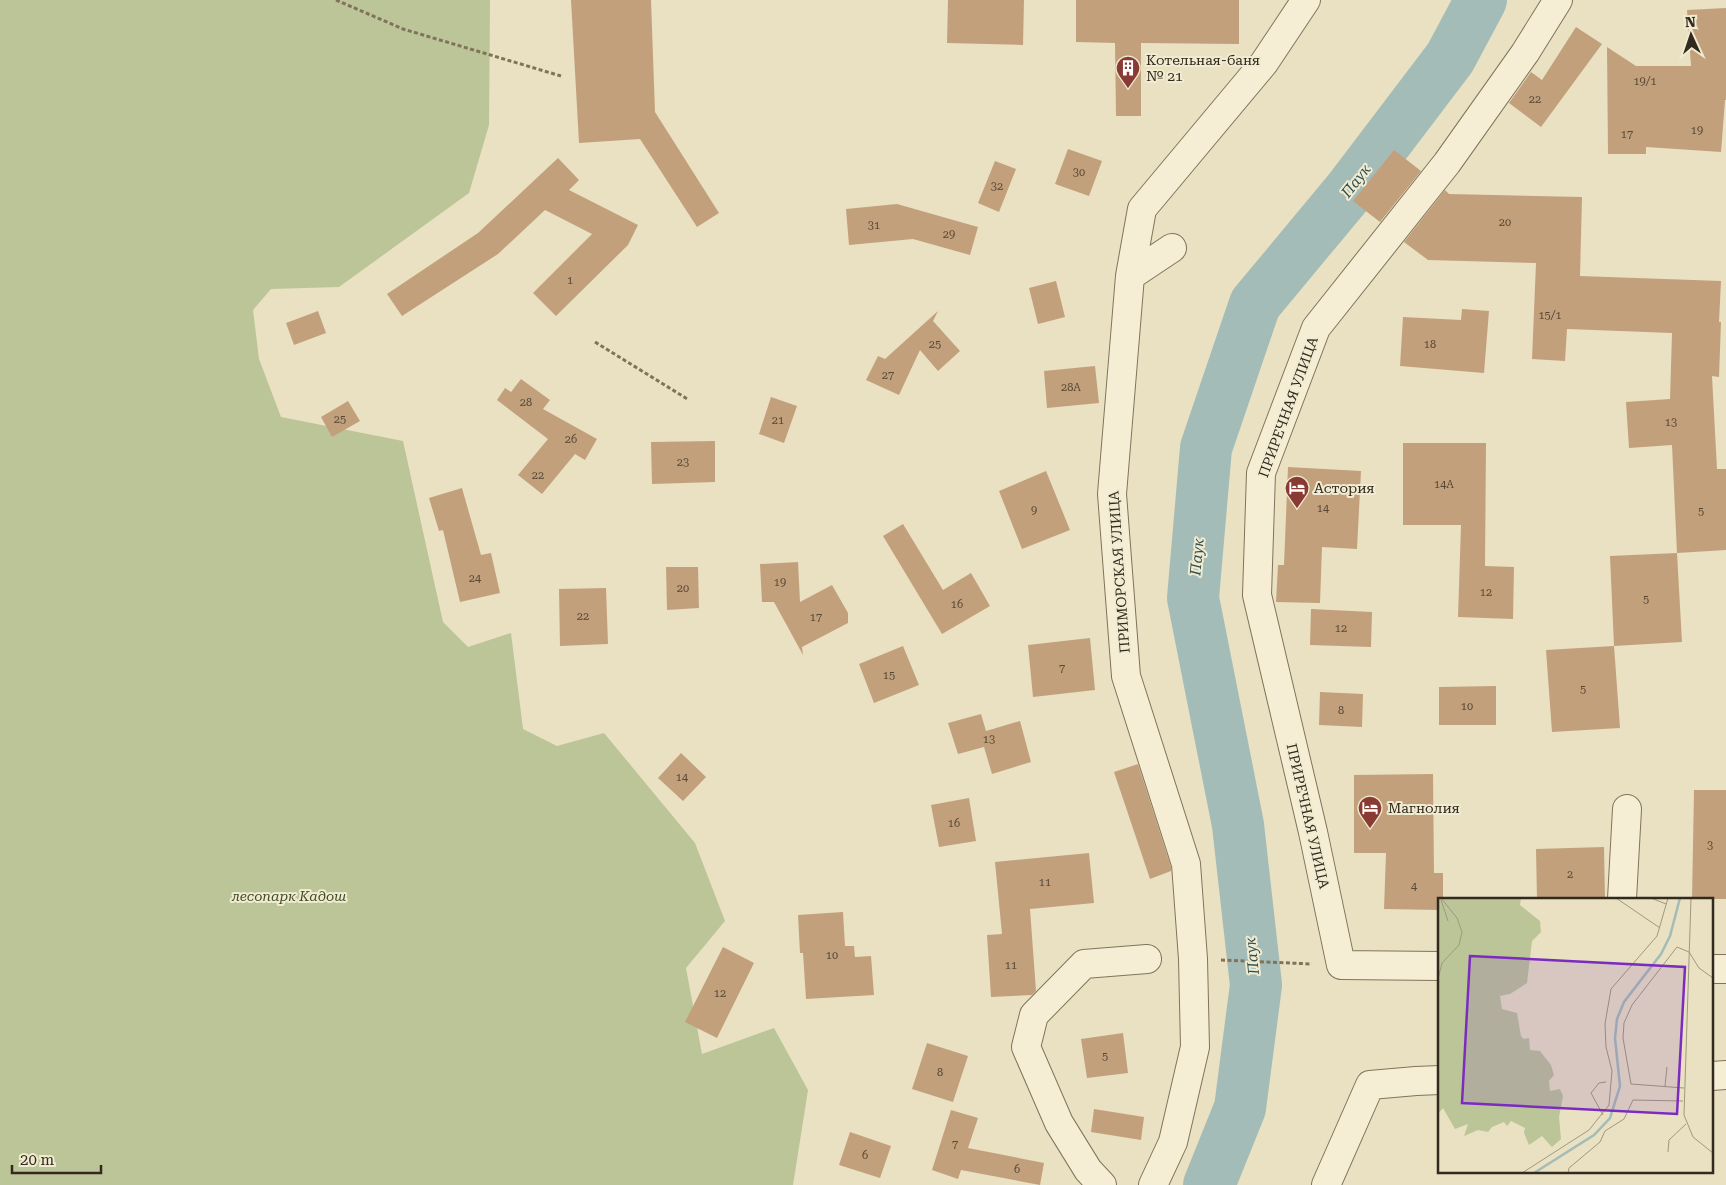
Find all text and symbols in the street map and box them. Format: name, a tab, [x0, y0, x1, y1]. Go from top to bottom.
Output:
north arrow	[1666, 10, 1716, 60]
text: N	[1685, 14, 1696, 30]
place label: Котельная-баня № 21	[1146, 52, 1260, 84]
building icon: Котельная-баня № 21	[1115, 55, 1141, 89]
house number: 19/1	[1633, 75, 1657, 88]
house number: 22	[1529, 93, 1541, 106]
house number: 19	[1691, 124, 1703, 137]
house number: 17	[1621, 128, 1633, 141]
water label: Паук	[1337, 160, 1375, 202]
house number: 30	[1073, 166, 1085, 179]
house number: 32	[991, 180, 1003, 193]
house number: 20	[1499, 216, 1511, 229]
house number: 31	[868, 219, 880, 232]
house number: 29	[943, 228, 955, 241]
house number: 1	[567, 274, 573, 287]
house number: 15/1	[1538, 309, 1562, 322]
street label: ПРИРЕЧНАЯ УЛИЦА	[1255, 334, 1321, 480]
house number: 25	[929, 338, 941, 351]
house number: 18	[1424, 338, 1436, 351]
house number: 27	[882, 369, 894, 382]
house number: 28А	[1061, 381, 1081, 394]
house number: 28	[520, 396, 532, 409]
house number: 25	[334, 413, 346, 426]
house number: 21	[772, 414, 784, 427]
house number: 13	[1665, 416, 1677, 429]
house number: 26	[565, 433, 577, 446]
house number: 23	[677, 456, 689, 469]
house number: 22	[532, 469, 544, 482]
hotel icon: Астория	[1284, 475, 1310, 509]
house number: 14А	[1434, 478, 1454, 491]
place label: Астория	[1314, 480, 1375, 496]
street label: ПРИМОРСКАЯ УЛИЦА	[1105, 490, 1133, 654]
house number: 14	[1317, 502, 1330, 515]
house number: 9	[1031, 504, 1037, 517]
house number: 5	[1698, 505, 1704, 518]
water label: Паук	[1186, 537, 1208, 577]
house number: 24	[469, 572, 482, 585]
house number: 19	[774, 576, 786, 589]
house number: 20	[677, 582, 689, 595]
house number: 12	[1480, 586, 1492, 599]
house number: 5	[1643, 593, 1649, 606]
house number: 16	[951, 598, 963, 611]
house number: 22	[577, 610, 589, 623]
house number: 17	[810, 611, 822, 624]
house number: 12	[1335, 622, 1347, 635]
house number: 7	[1059, 662, 1065, 675]
house number: 15	[883, 669, 895, 682]
house number: 5	[1580, 683, 1586, 696]
house number: 10	[1461, 700, 1473, 713]
house number: 8	[1338, 704, 1344, 717]
house number: 13	[983, 733, 995, 746]
street label: ПРИРЕЧНАЯ УЛИЦА	[1283, 742, 1333, 890]
house number: 14	[676, 771, 689, 784]
hotel icon: Магнолия	[1357, 795, 1383, 829]
place label: Магнолия	[1388, 800, 1460, 816]
house number: 16	[948, 817, 960, 830]
house number: 3	[1707, 839, 1713, 852]
house number: 2	[1567, 868, 1573, 881]
house number: 11	[1039, 876, 1051, 889]
house number: 4	[1411, 880, 1418, 893]
park label: лесопарк Кадош	[231, 888, 346, 904]
inset map	[1438, 898, 1714, 1172]
water label: Паук	[1241, 936, 1263, 976]
house number: 10	[826, 949, 838, 962]
house number: 11	[1005, 959, 1017, 972]
house number: 12	[714, 987, 726, 1000]
house number: 5	[1102, 1050, 1108, 1063]
house number: 8	[937, 1066, 943, 1079]
house number: 7	[952, 1138, 958, 1151]
scale bar	[12, 1142, 101, 1174]
house number: 6	[862, 1149, 868, 1162]
text: 20 m	[20, 1151, 55, 1169]
house number: 6	[1014, 1163, 1020, 1176]

